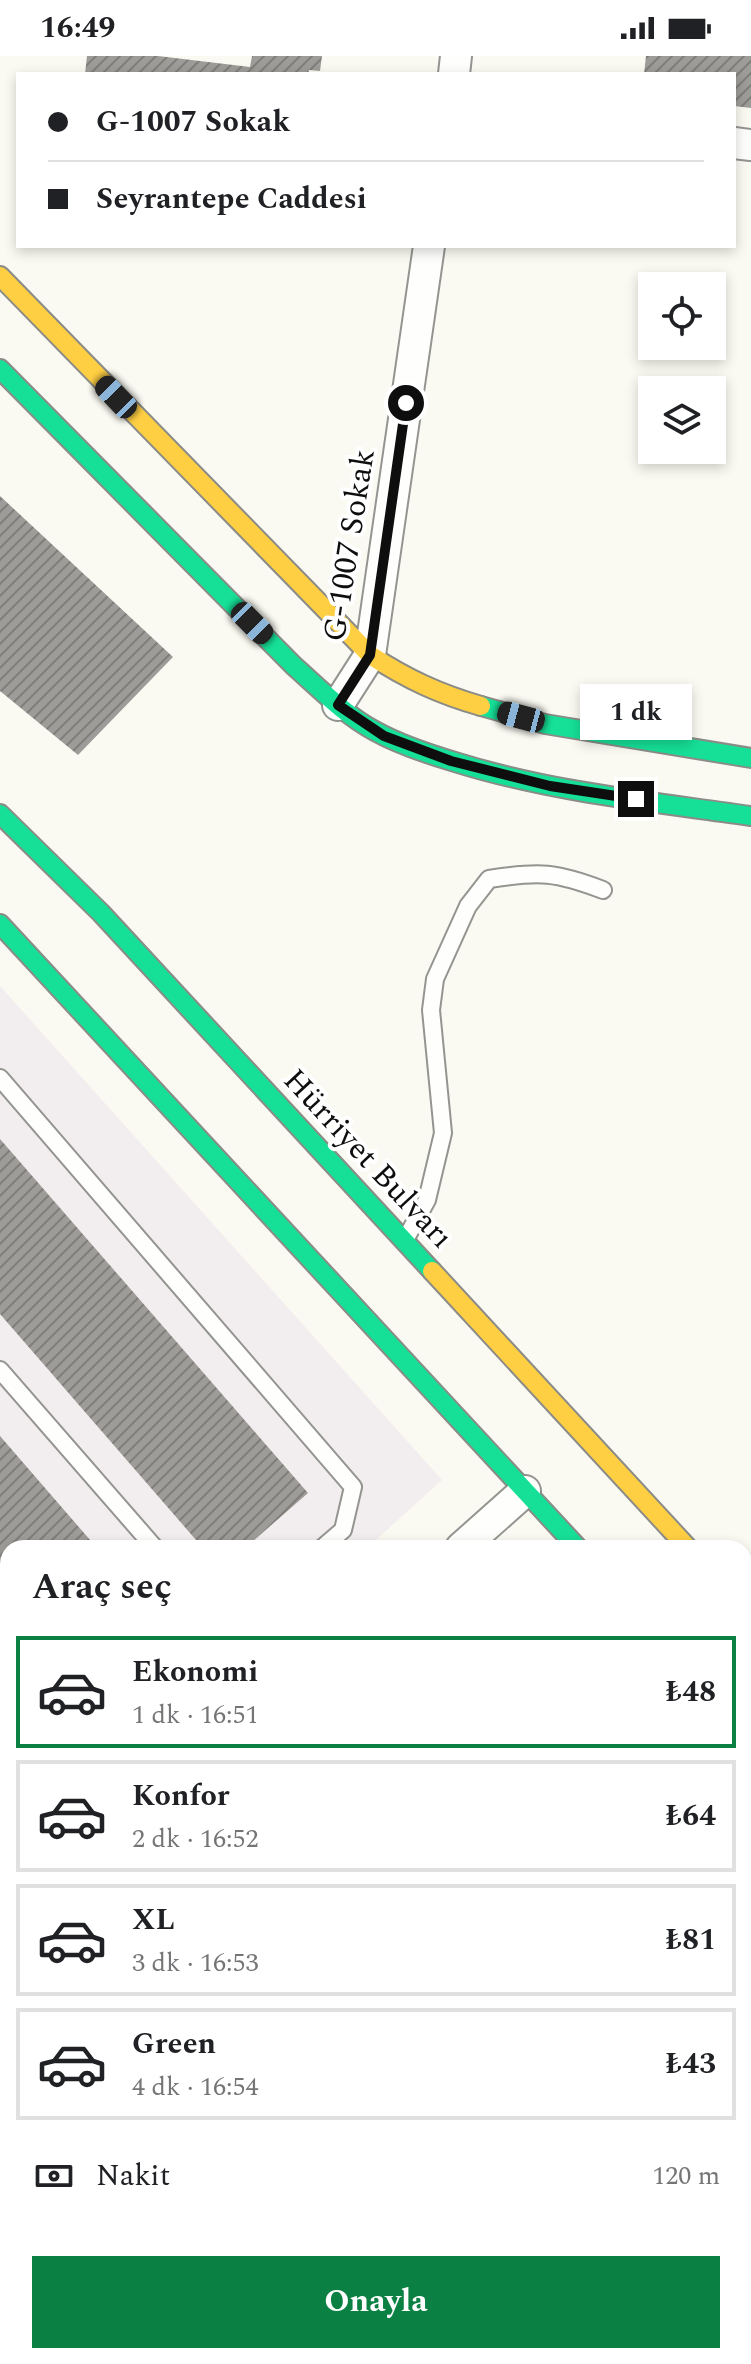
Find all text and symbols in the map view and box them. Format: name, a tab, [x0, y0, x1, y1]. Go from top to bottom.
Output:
text: 16:49	[40, 5, 115, 51]
text: G-1007 Sokak	[96, 99, 290, 145]
text: Seyrantepe Caddesi	[96, 176, 367, 222]
map controls	[638, 272, 726, 464]
button: locate	[638, 272, 726, 360]
car	[91, 371, 141, 423]
button: layers	[638, 376, 726, 464]
route start	[388, 385, 424, 421]
street label: G-1007 Sokak	[310, 445, 389, 645]
car	[227, 598, 277, 648]
callout: 1 dk	[580, 683, 692, 739]
text: 1 dk	[610, 692, 662, 732]
car	[495, 699, 547, 735]
route end	[618, 781, 654, 817]
street label: Hürriyet Bulvarı	[271, 1058, 465, 1260]
text: Araç seç	[32, 1560, 172, 1615]
text: Ekonomi	[132, 1649, 258, 1695]
icon: car	[36, 1656, 108, 1728]
text: ₺48	[666, 1669, 716, 1715]
text: 1 dk · 16:51	[132, 1695, 259, 1735]
text: Konfor	[132, 1773, 230, 1819]
icon: car	[36, 1780, 108, 1852]
text: ₺64	[666, 1793, 716, 1839]
text: 2 dk · 16:52	[132, 1819, 259, 1859]
text: XL	[132, 1897, 175, 1943]
icon: car	[36, 1904, 108, 1976]
text: ₺81	[666, 1917, 716, 1963]
text: 3 dk · 16:53	[132, 1943, 259, 1983]
text: Green	[132, 2021, 216, 2067]
icon: car	[36, 2028, 108, 2100]
text: ₺43	[666, 2041, 716, 2087]
text: 4 dk · 16:54	[132, 2067, 259, 2107]
text: Nakit	[96, 2153, 170, 2199]
icon: cash	[32, 2154, 76, 2198]
text: 120 m	[652, 2156, 720, 2196]
button: Onayla	[32, 2256, 720, 2348]

